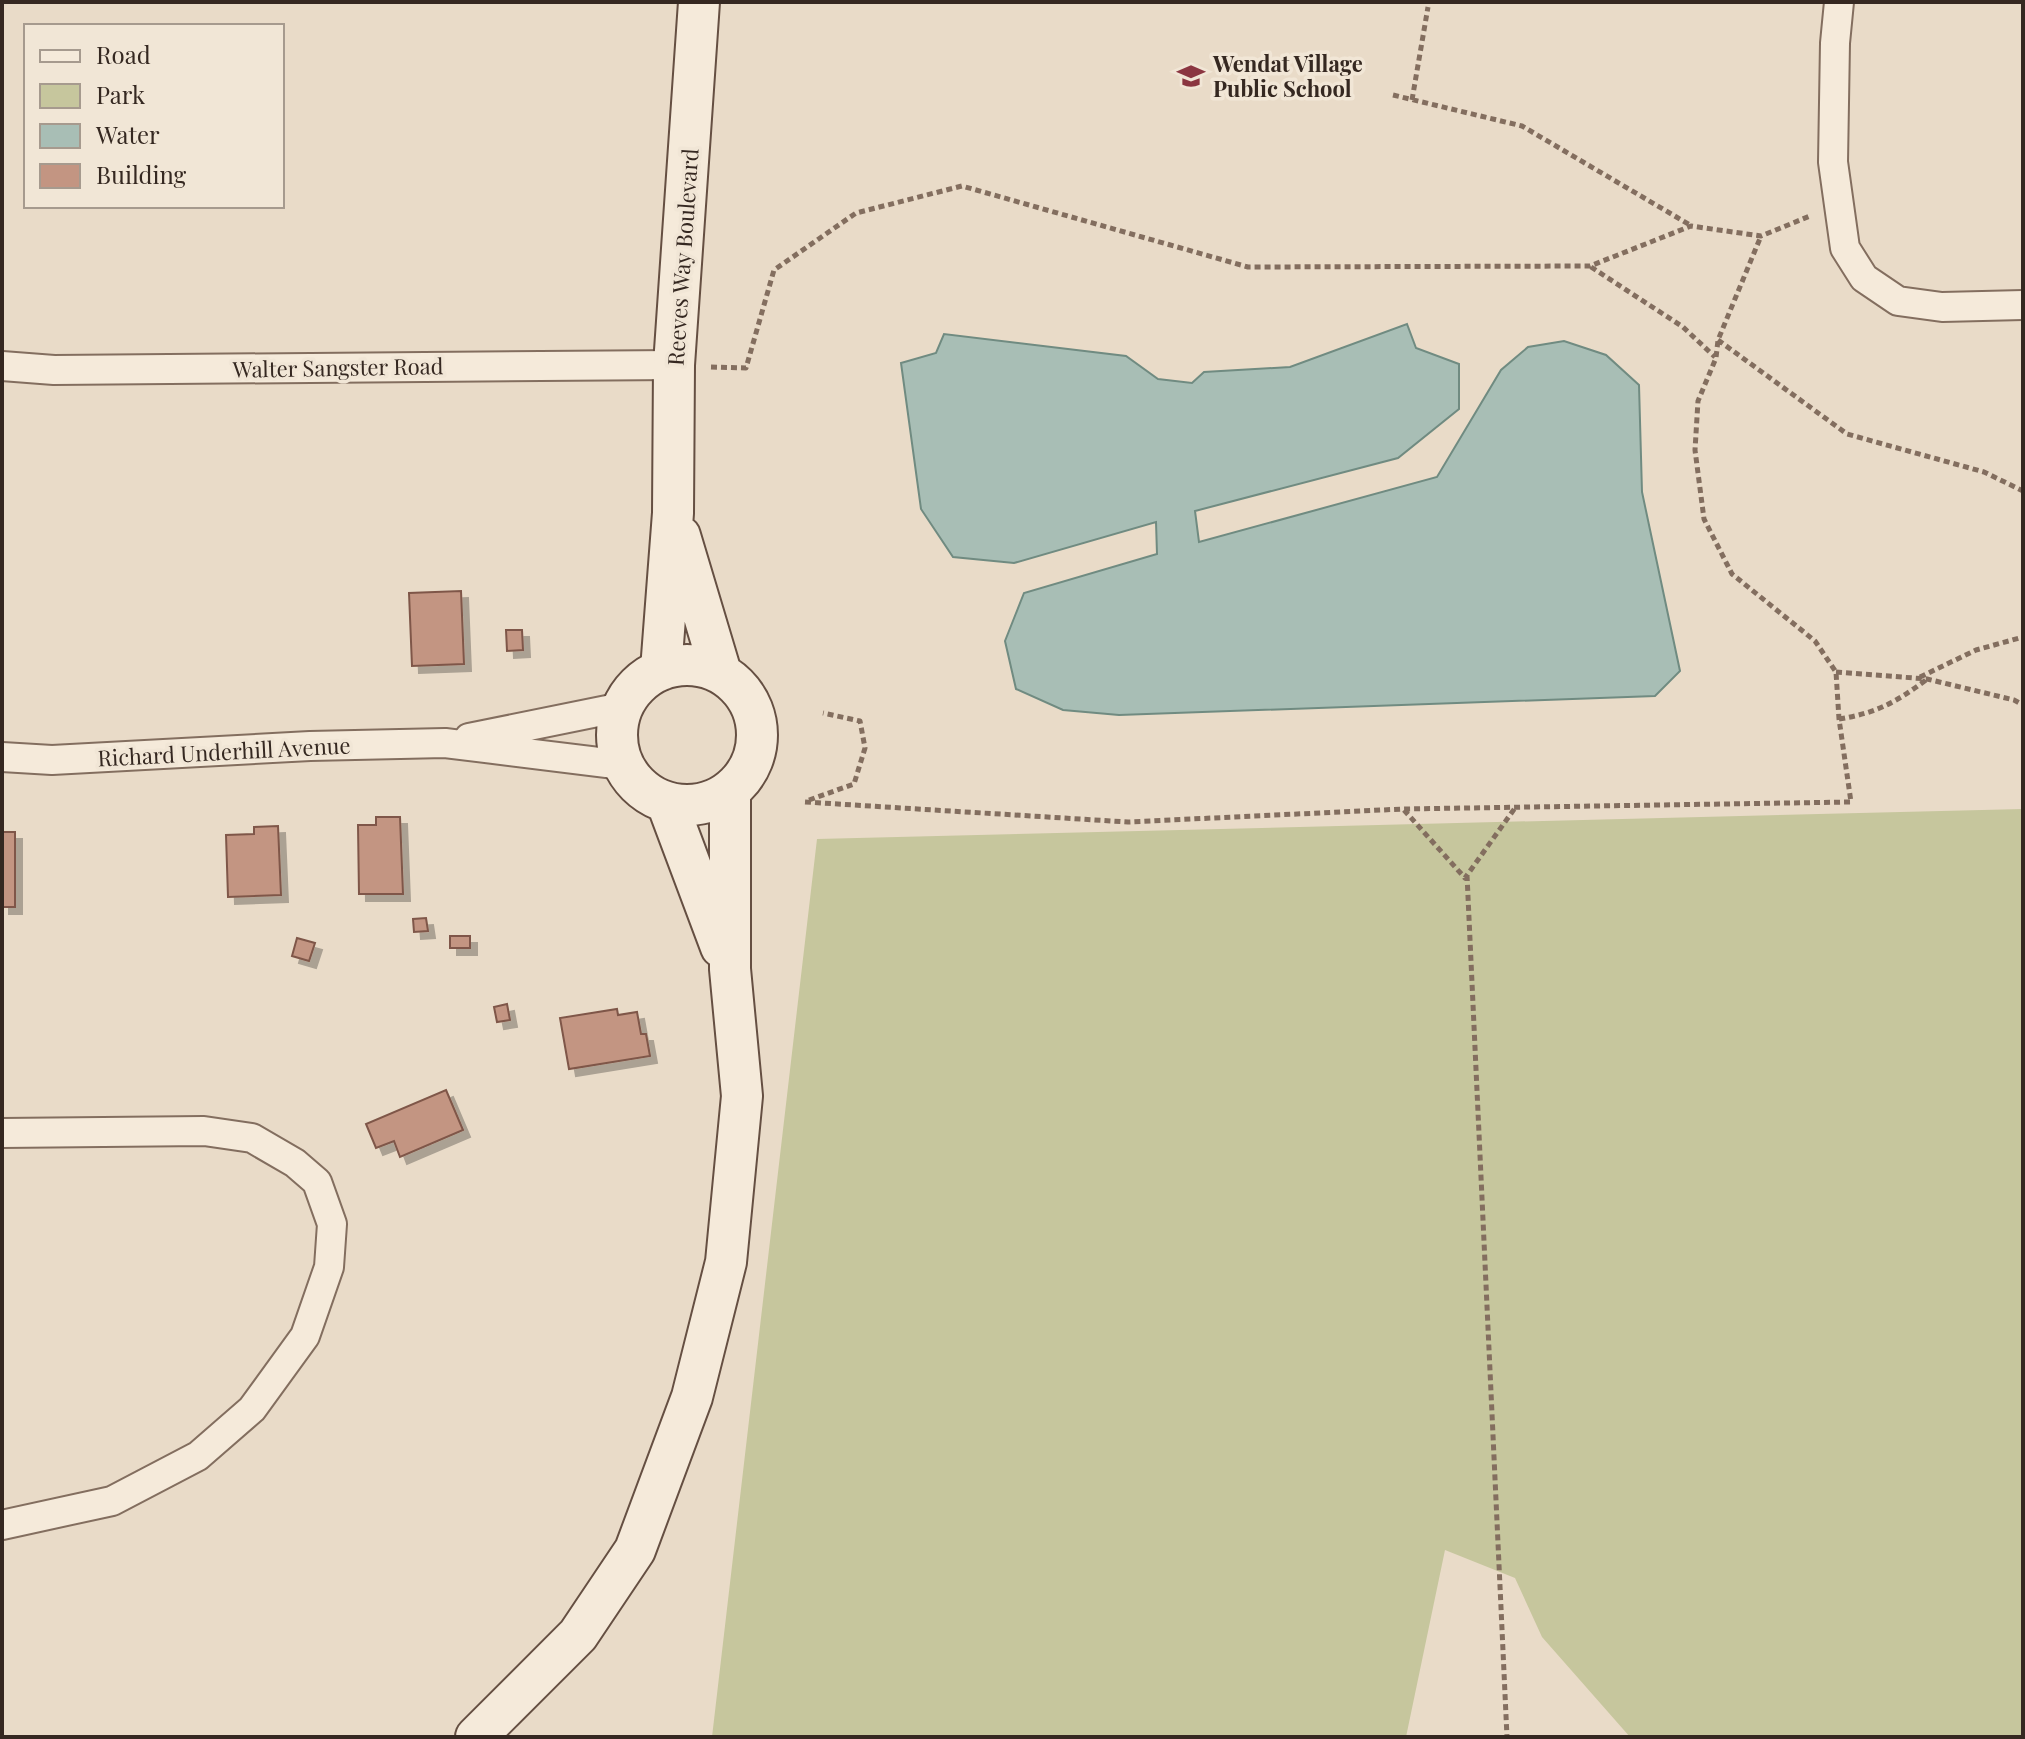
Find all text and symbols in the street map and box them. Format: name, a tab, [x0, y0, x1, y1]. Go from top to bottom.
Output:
legend	[24, 24, 284, 208]
text: Road	[96, 38, 151, 70]
place label: Wendat Village Public School	[1212, 48, 1363, 103]
school or university icon: Wendat Village Public School	[1176, 61, 1206, 91]
text: Park	[96, 78, 146, 110]
text: Water	[95, 118, 160, 150]
street label: Reeves Way Boulevard	[659, 147, 705, 367]
text: Building	[96, 158, 187, 190]
street label: Walter Sangster Road	[231, 350, 444, 384]
street label: Richard Underhill Avenue	[97, 729, 351, 773]

